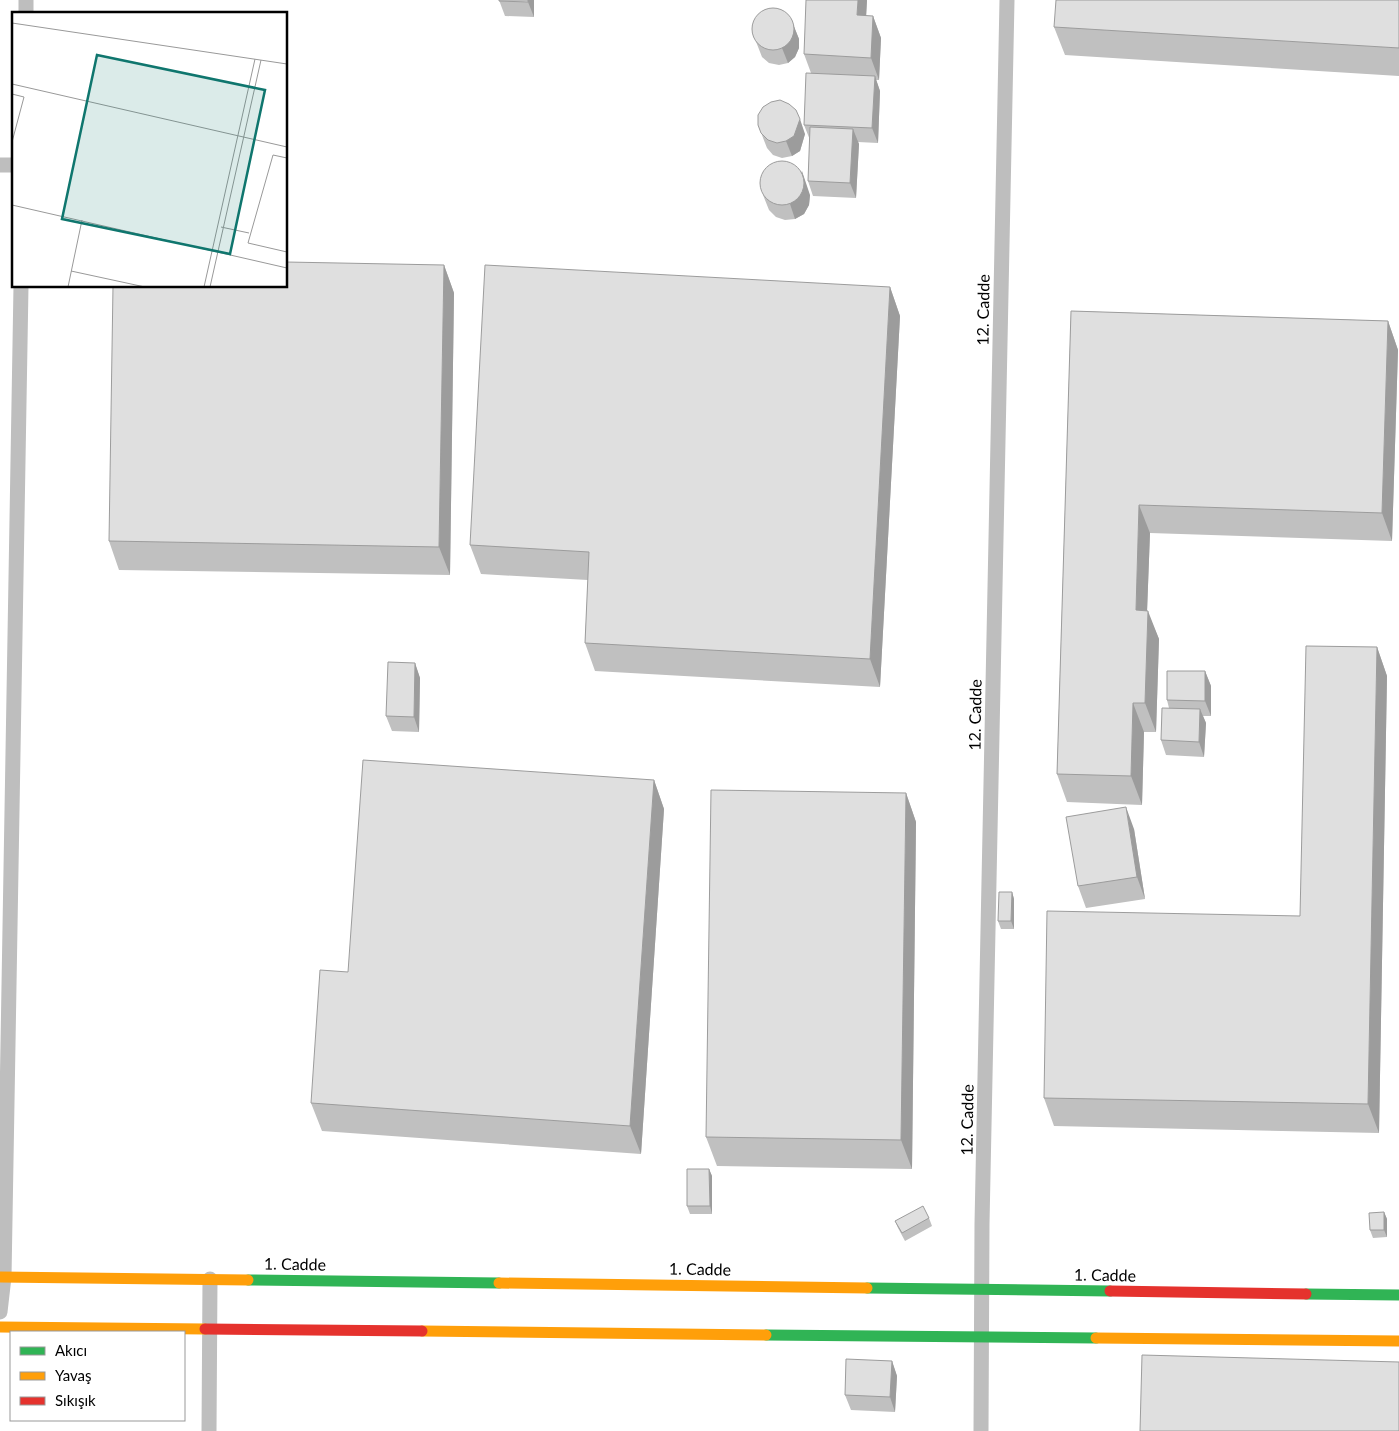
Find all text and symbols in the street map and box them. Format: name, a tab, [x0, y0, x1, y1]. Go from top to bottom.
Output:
inset map	[12, 12, 288, 288]
street label: 12. Cadde	[972, 274, 993, 346]
street label: 12. Cadde	[964, 679, 985, 751]
street label: 12. Cadde	[956, 1084, 977, 1156]
street label: 1. Cadde	[264, 1253, 326, 1274]
street label: 1. Cadde	[669, 1258, 731, 1279]
street label: 1. Cadde	[1074, 1264, 1136, 1285]
legend	[10, 1331, 185, 1421]
text: Akıcı	[55, 1341, 87, 1359]
text: Yavaş	[55, 1366, 92, 1384]
text: Sıkışık	[55, 1391, 96, 1409]

